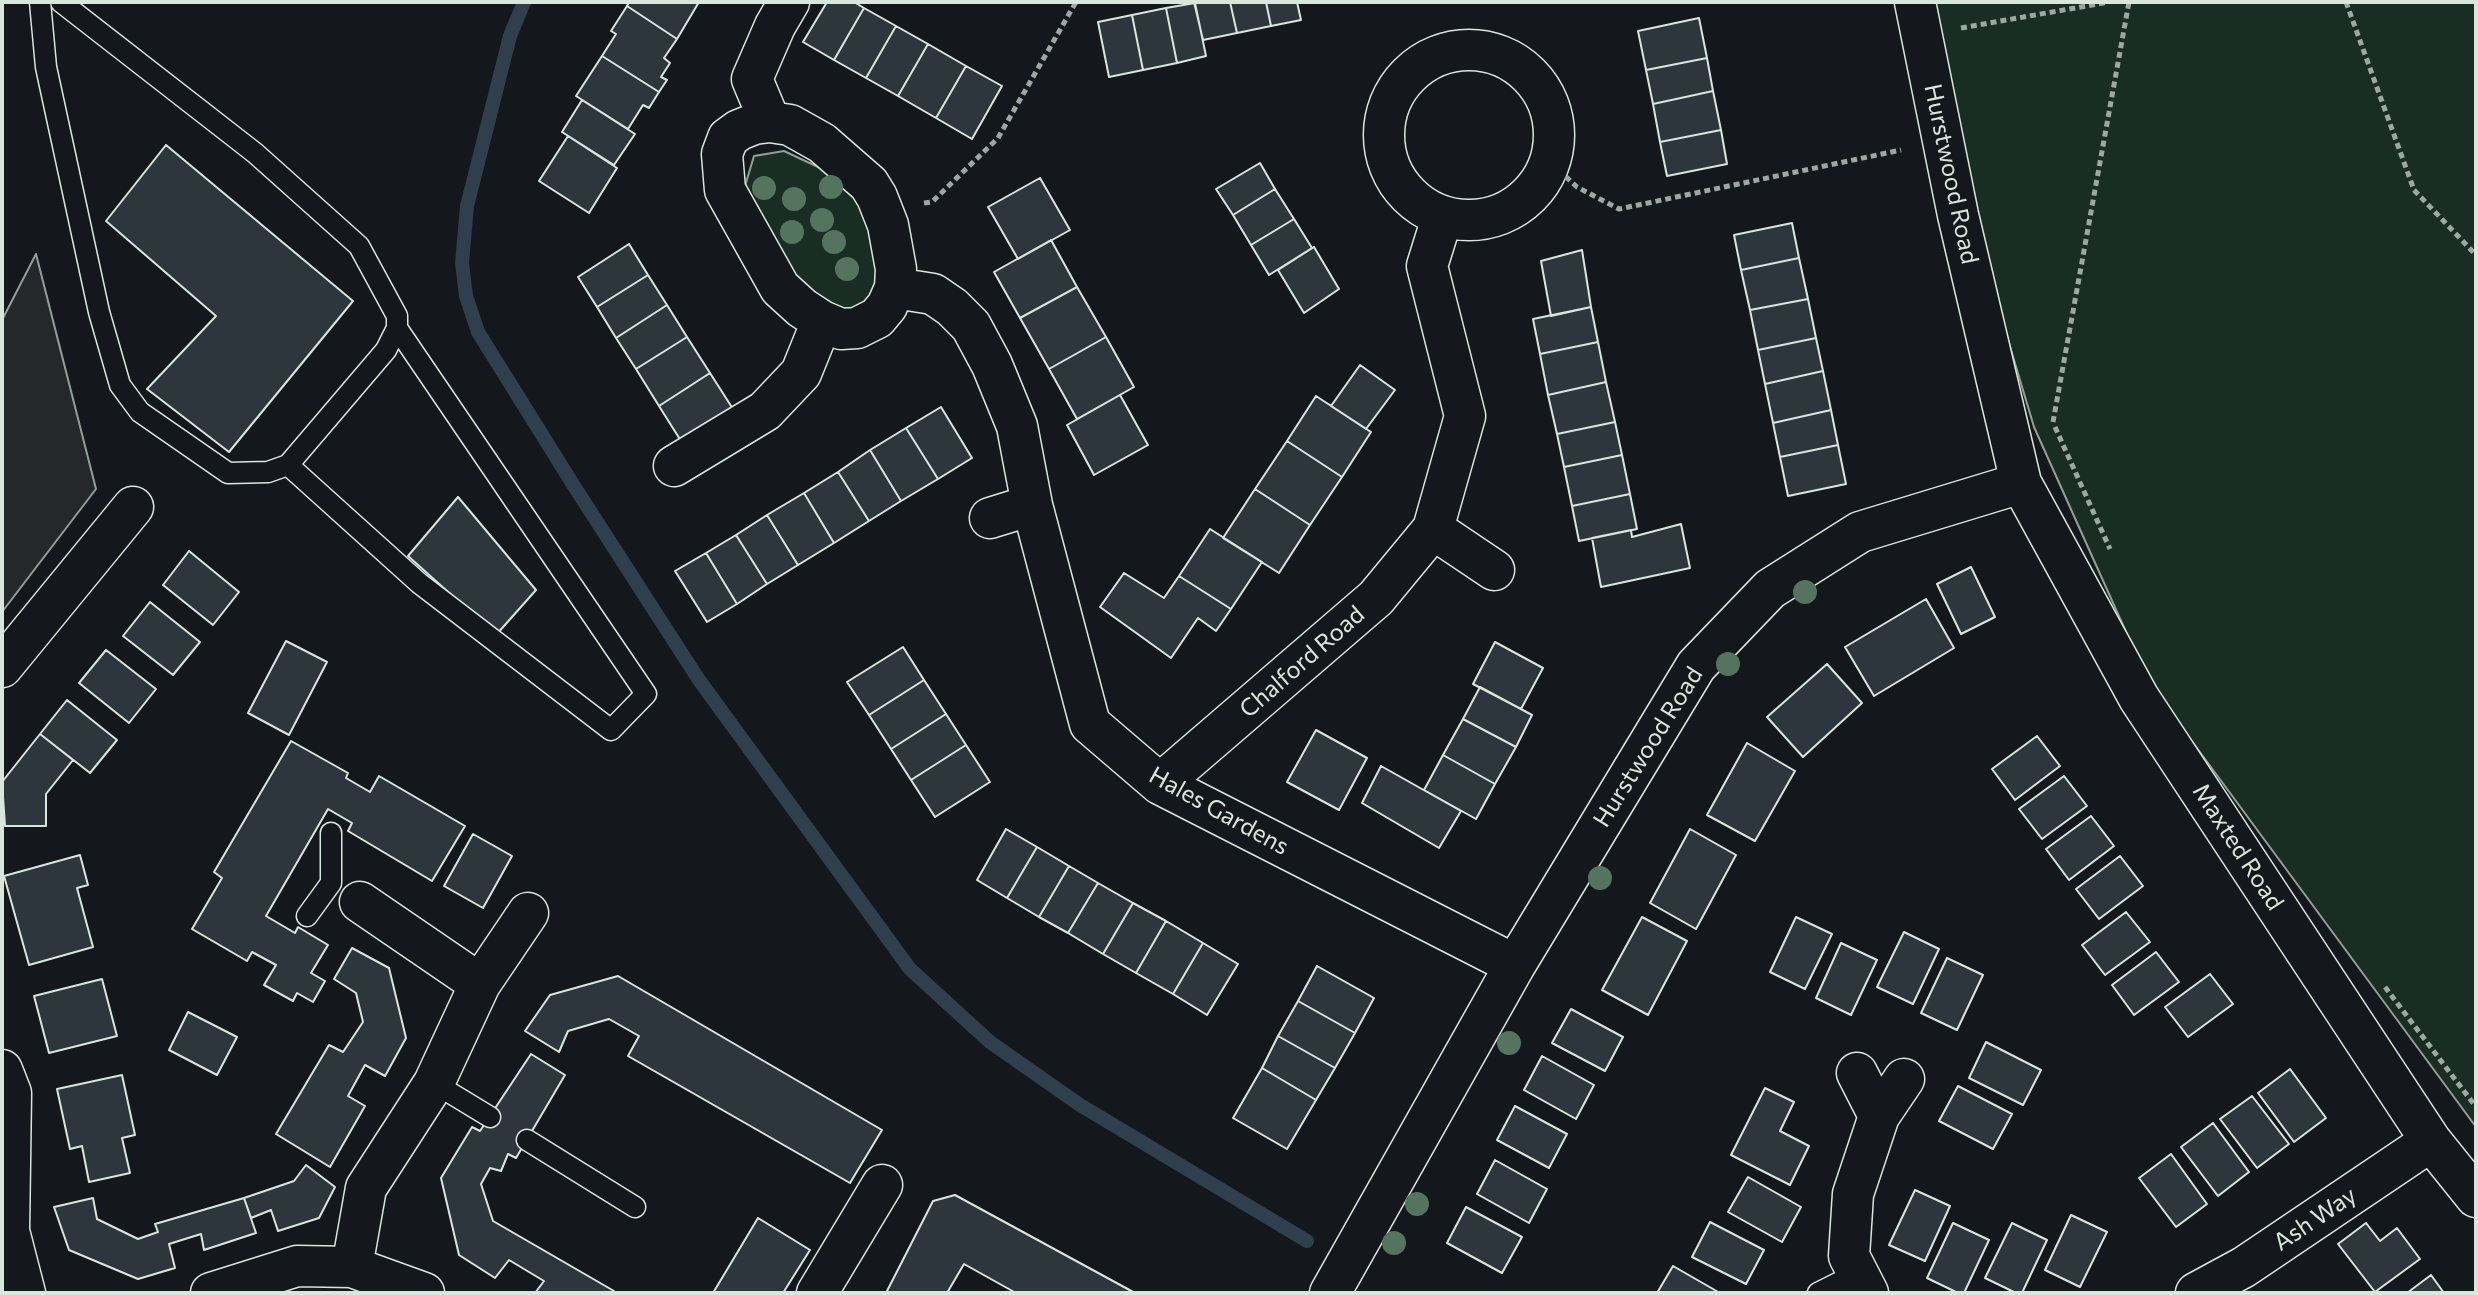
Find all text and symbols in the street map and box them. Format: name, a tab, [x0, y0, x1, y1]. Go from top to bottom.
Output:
street label: Hurstwood Road	[1918, 81, 1984, 267]
street label: Chalford Road	[1234, 600, 1370, 724]
street label: Hurstwood Road	[1587, 662, 1709, 832]
street label: Hales Gardens	[1144, 761, 1294, 861]
street label: Maxted Road	[2186, 778, 2290, 916]
street label: Ash Way	[2268, 1181, 2362, 1257]

